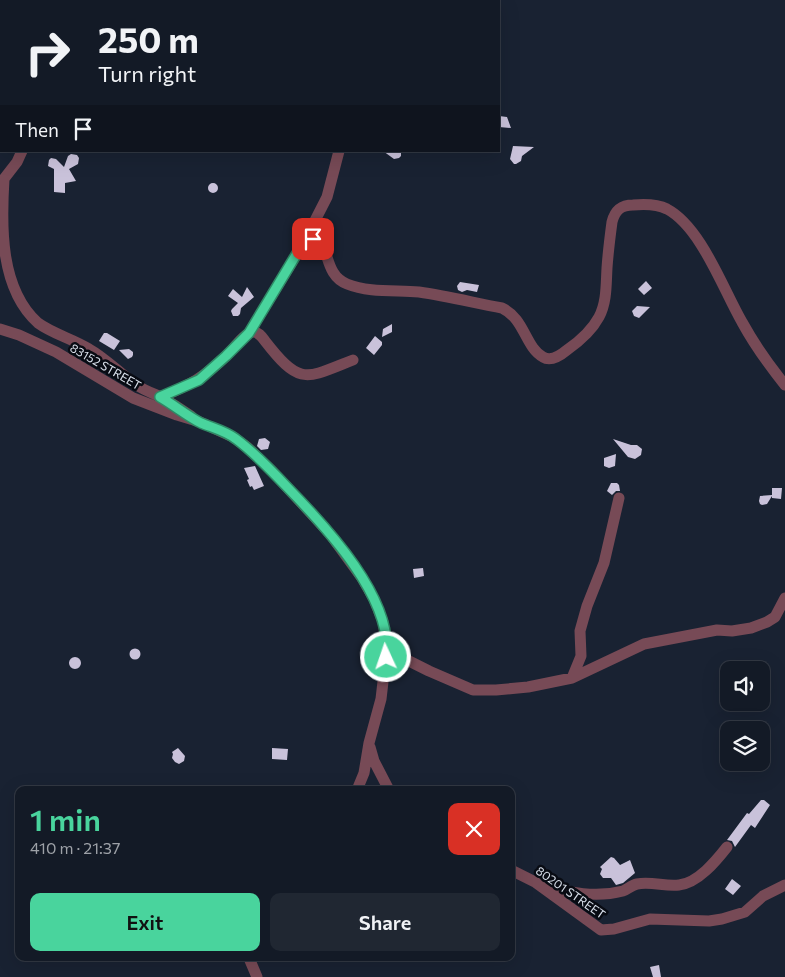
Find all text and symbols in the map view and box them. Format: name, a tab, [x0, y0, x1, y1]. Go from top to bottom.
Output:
text: 250 m	[98, 17, 199, 60]
icon: right	[15, 20, 80, 85]
text: Turn right	[98, 60, 196, 87]
icon: arrive	[69, 115, 97, 143]
text: Then	[15, 118, 59, 141]
pin	[292, 218, 334, 260]
icon: arrive	[299, 225, 327, 253]
street label: 83152 STREET	[68, 340, 144, 392]
position arrow	[359, 630, 411, 682]
map controls	[720, 661, 770, 771]
button: sound	[720, 661, 770, 711]
button: layers	[720, 721, 770, 771]
text: 1 min	[30, 800, 101, 837]
button: close	[448, 803, 500, 855]
text: 410 m · 21:37	[30, 838, 120, 857]
street label: 80201 STREET	[534, 863, 609, 921]
button: Exit	[30, 893, 260, 951]
button: Share	[270, 893, 500, 951]

